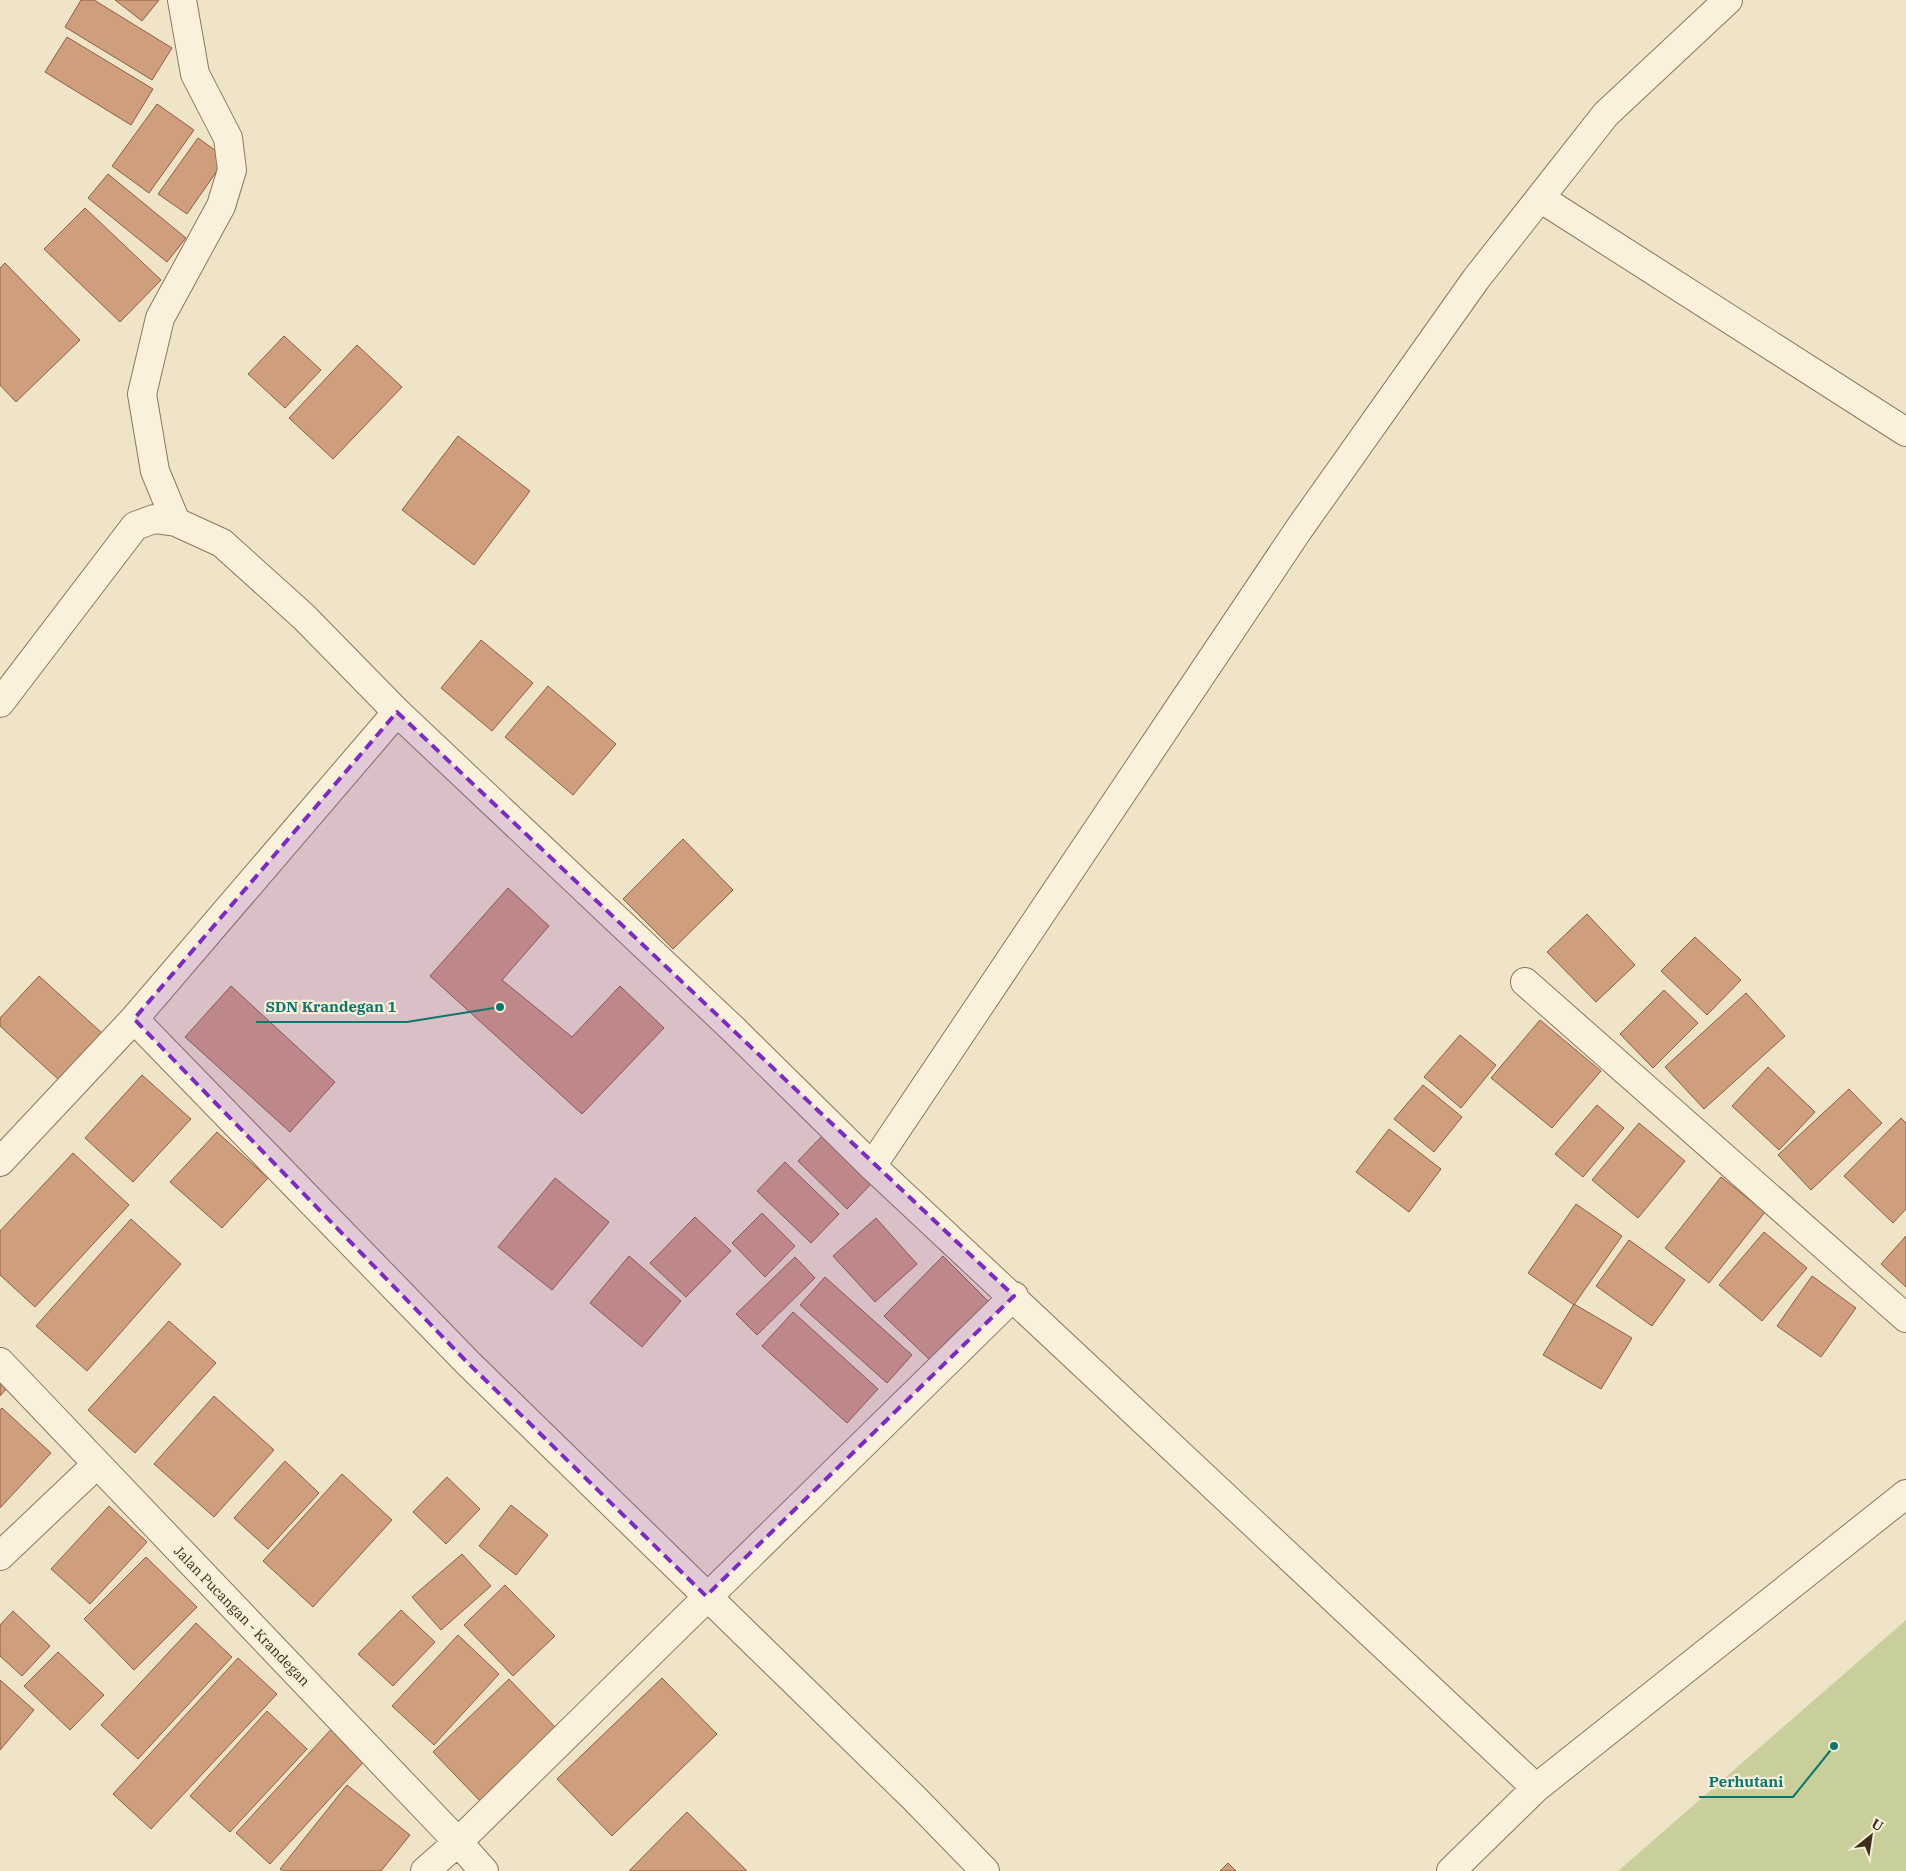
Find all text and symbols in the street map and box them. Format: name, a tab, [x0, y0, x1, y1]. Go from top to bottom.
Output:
callout: SDN Krandegan 1	[256, 992, 407, 1022]
text: SDN Krandegan 1	[266, 997, 396, 1016]
street label: Jalan Pucangan - Krandegan	[170, 1542, 314, 1690]
callout: Perhutani	[1699, 1767, 1793, 1797]
text: Perhutani	[1709, 1772, 1783, 1791]
north arrow	[1846, 1811, 1896, 1861]
text: U	[1868, 1814, 1887, 1835]

